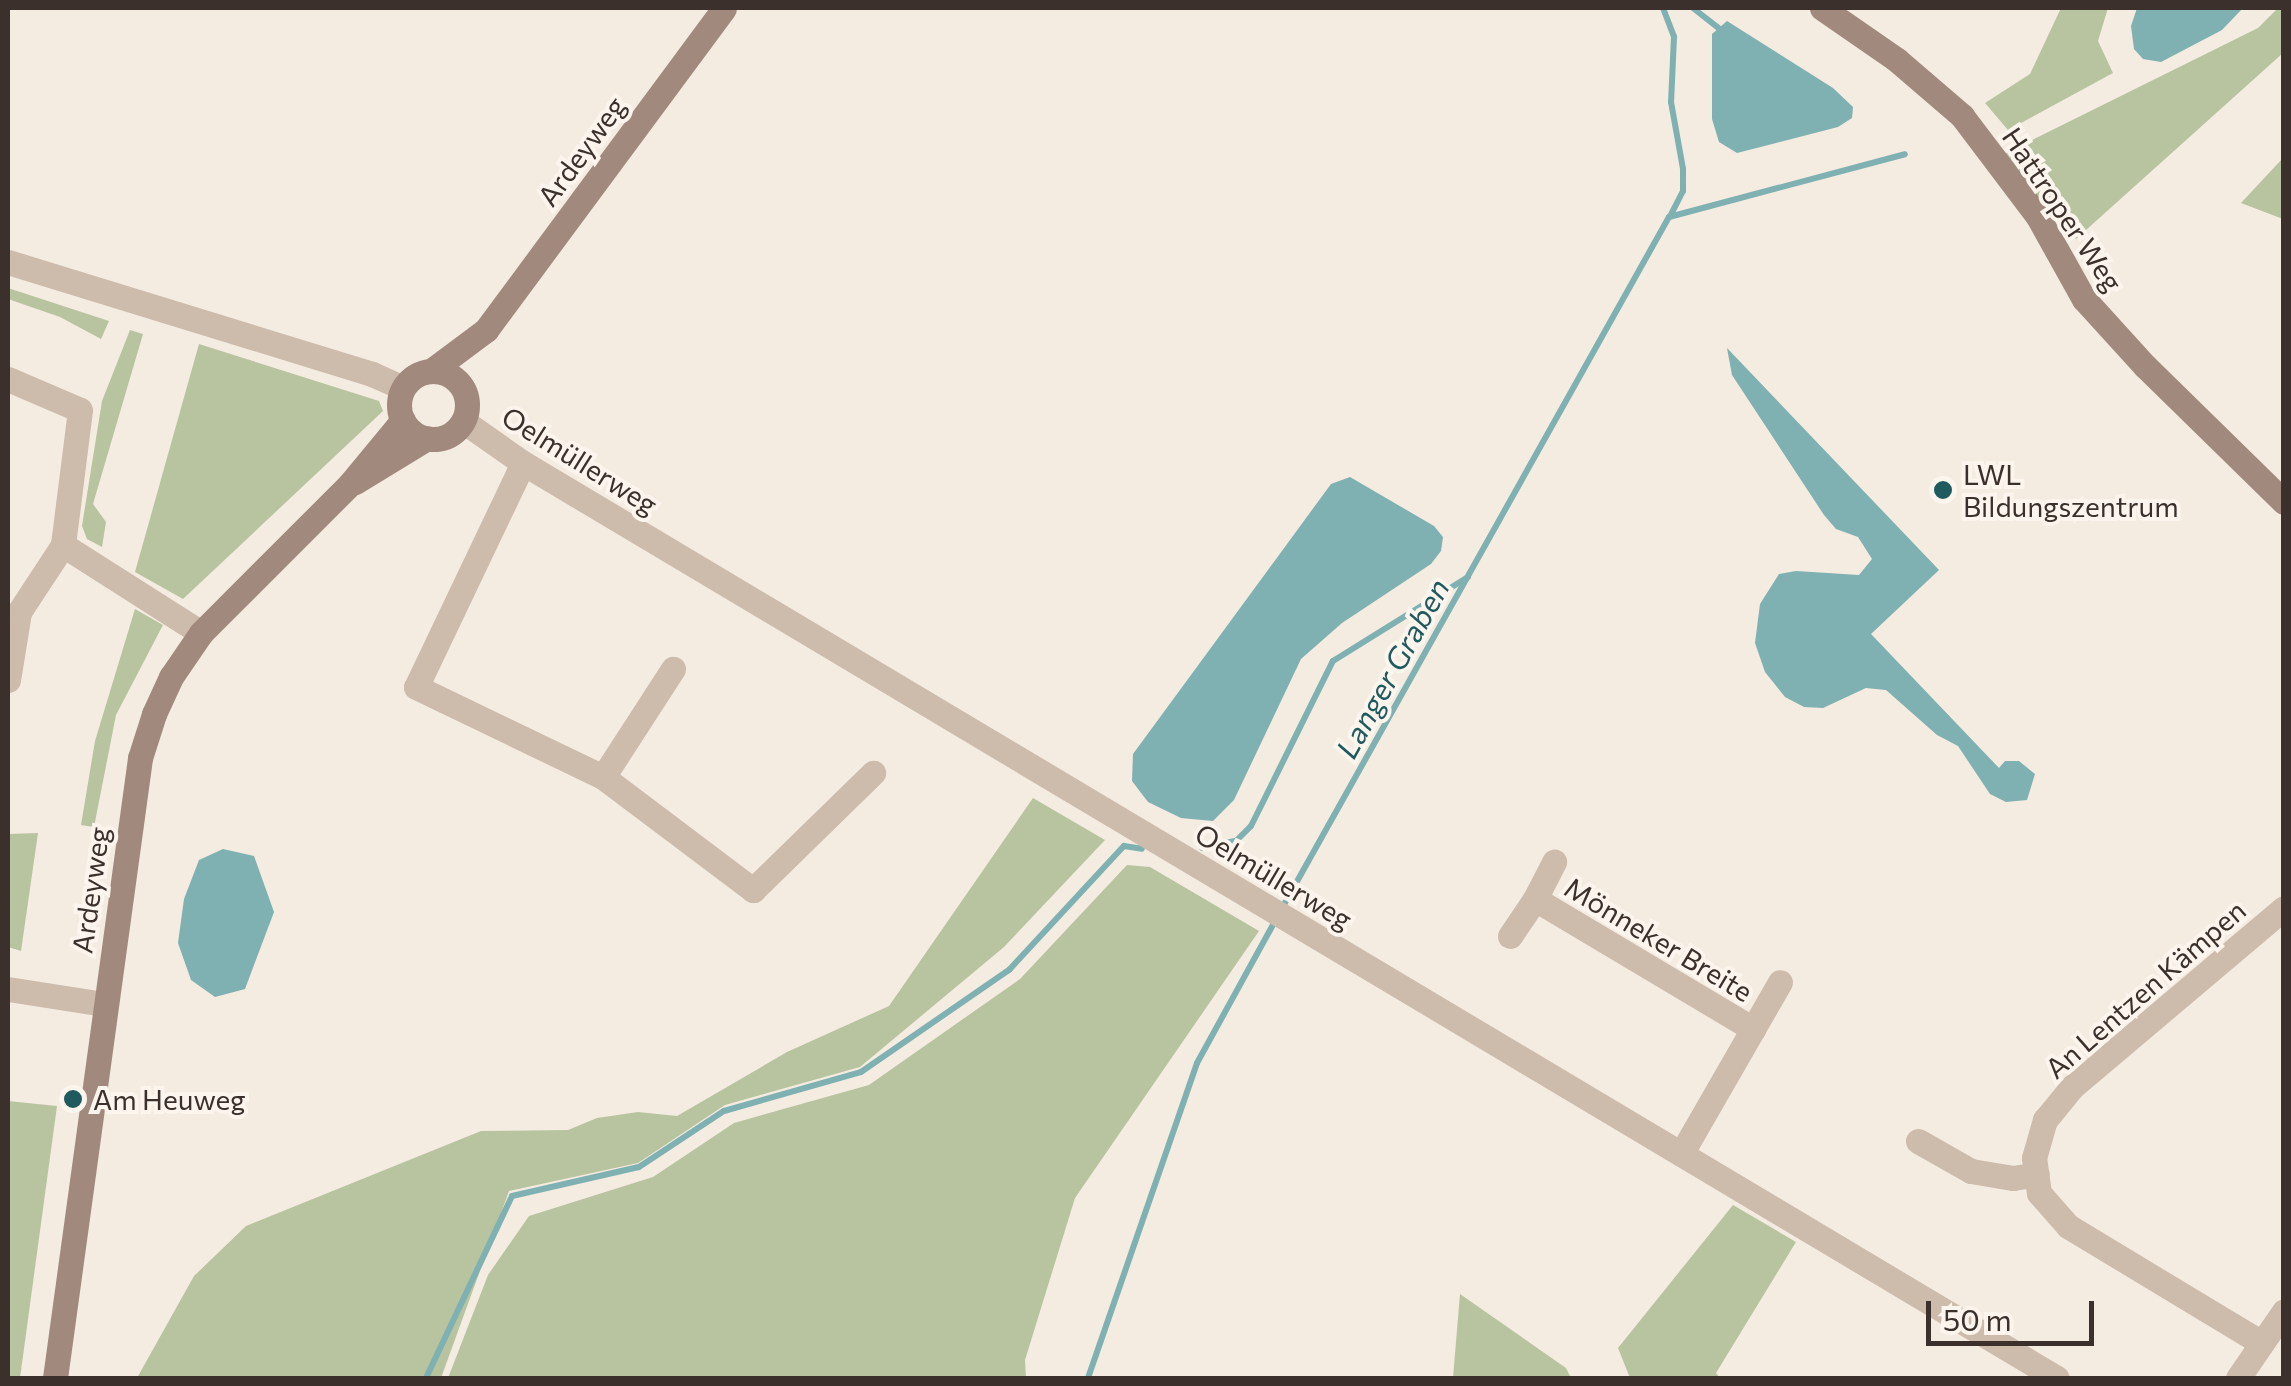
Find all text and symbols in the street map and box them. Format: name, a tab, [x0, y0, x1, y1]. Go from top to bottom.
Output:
street label: Ardeyweg	[530, 90, 632, 212]
street label: Hattroper Weg	[1996, 121, 2130, 297]
street label: Oelmüllerweg	[496, 399, 664, 521]
place label: LWL Bildungszentrum	[1963, 457, 2179, 523]
marker: LWL Bildungszentrum	[1932, 479, 1954, 501]
water label: Langer Graben	[1328, 572, 1456, 764]
street label: Oelmüllerweg	[1190, 816, 1358, 936]
street label: Ardeyweg	[65, 825, 115, 955]
street label: Mönneker Breite	[1559, 870, 1759, 1008]
street label: An Lentzen Kämpen	[2038, 893, 2252, 1085]
place label: Am Heuweg	[93, 1082, 245, 1116]
marker: Am Heuweg	[62, 1088, 84, 1110]
scale bar	[1931, 1281, 2098, 1343]
text: 50 m	[1943, 1300, 2012, 1337]

